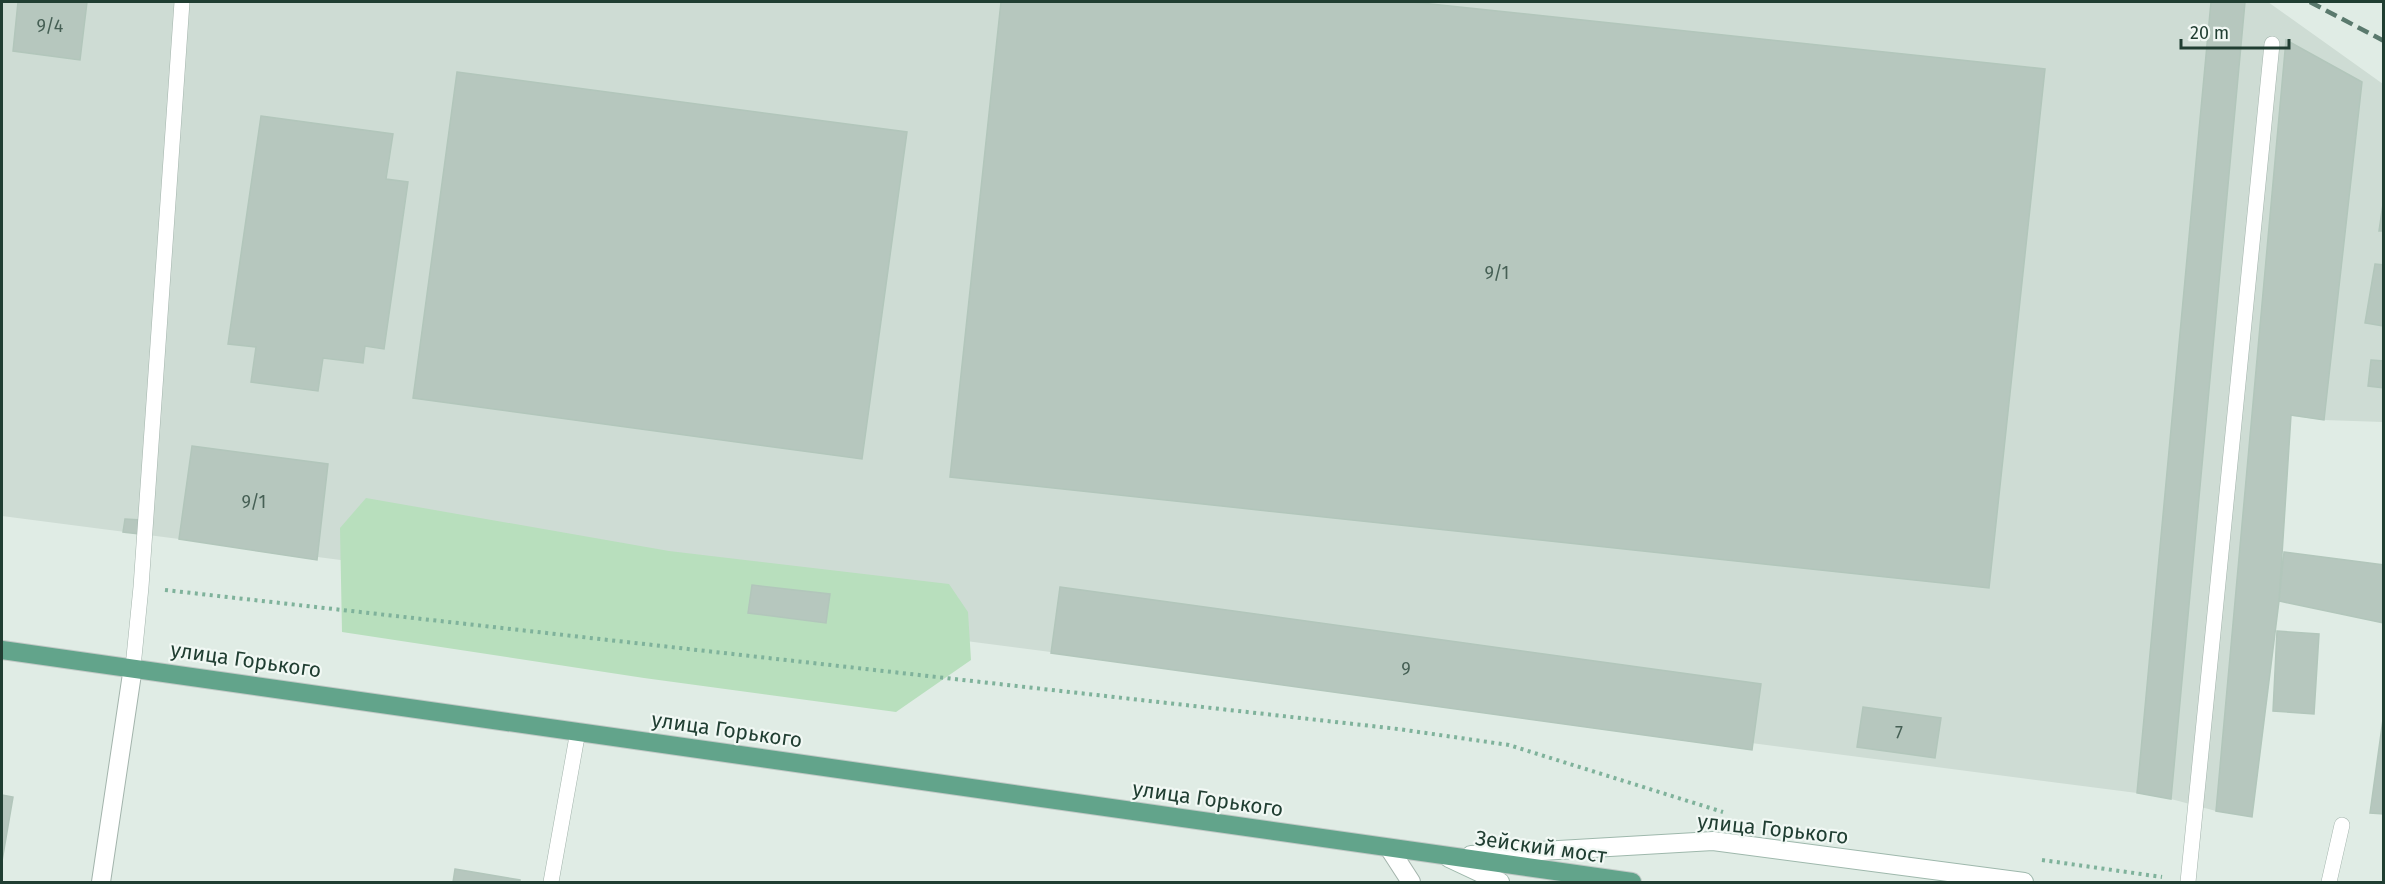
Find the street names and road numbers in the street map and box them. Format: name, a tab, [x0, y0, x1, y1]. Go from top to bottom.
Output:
street label: улица Горького	[169, 637, 323, 683]
street label: улица Горького	[650, 707, 804, 753]
street label: улица Горького	[1131, 776, 1285, 822]
street label: улица Горького	[1696, 808, 1850, 850]
street label: Зейский мост	[1474, 825, 1609, 869]

